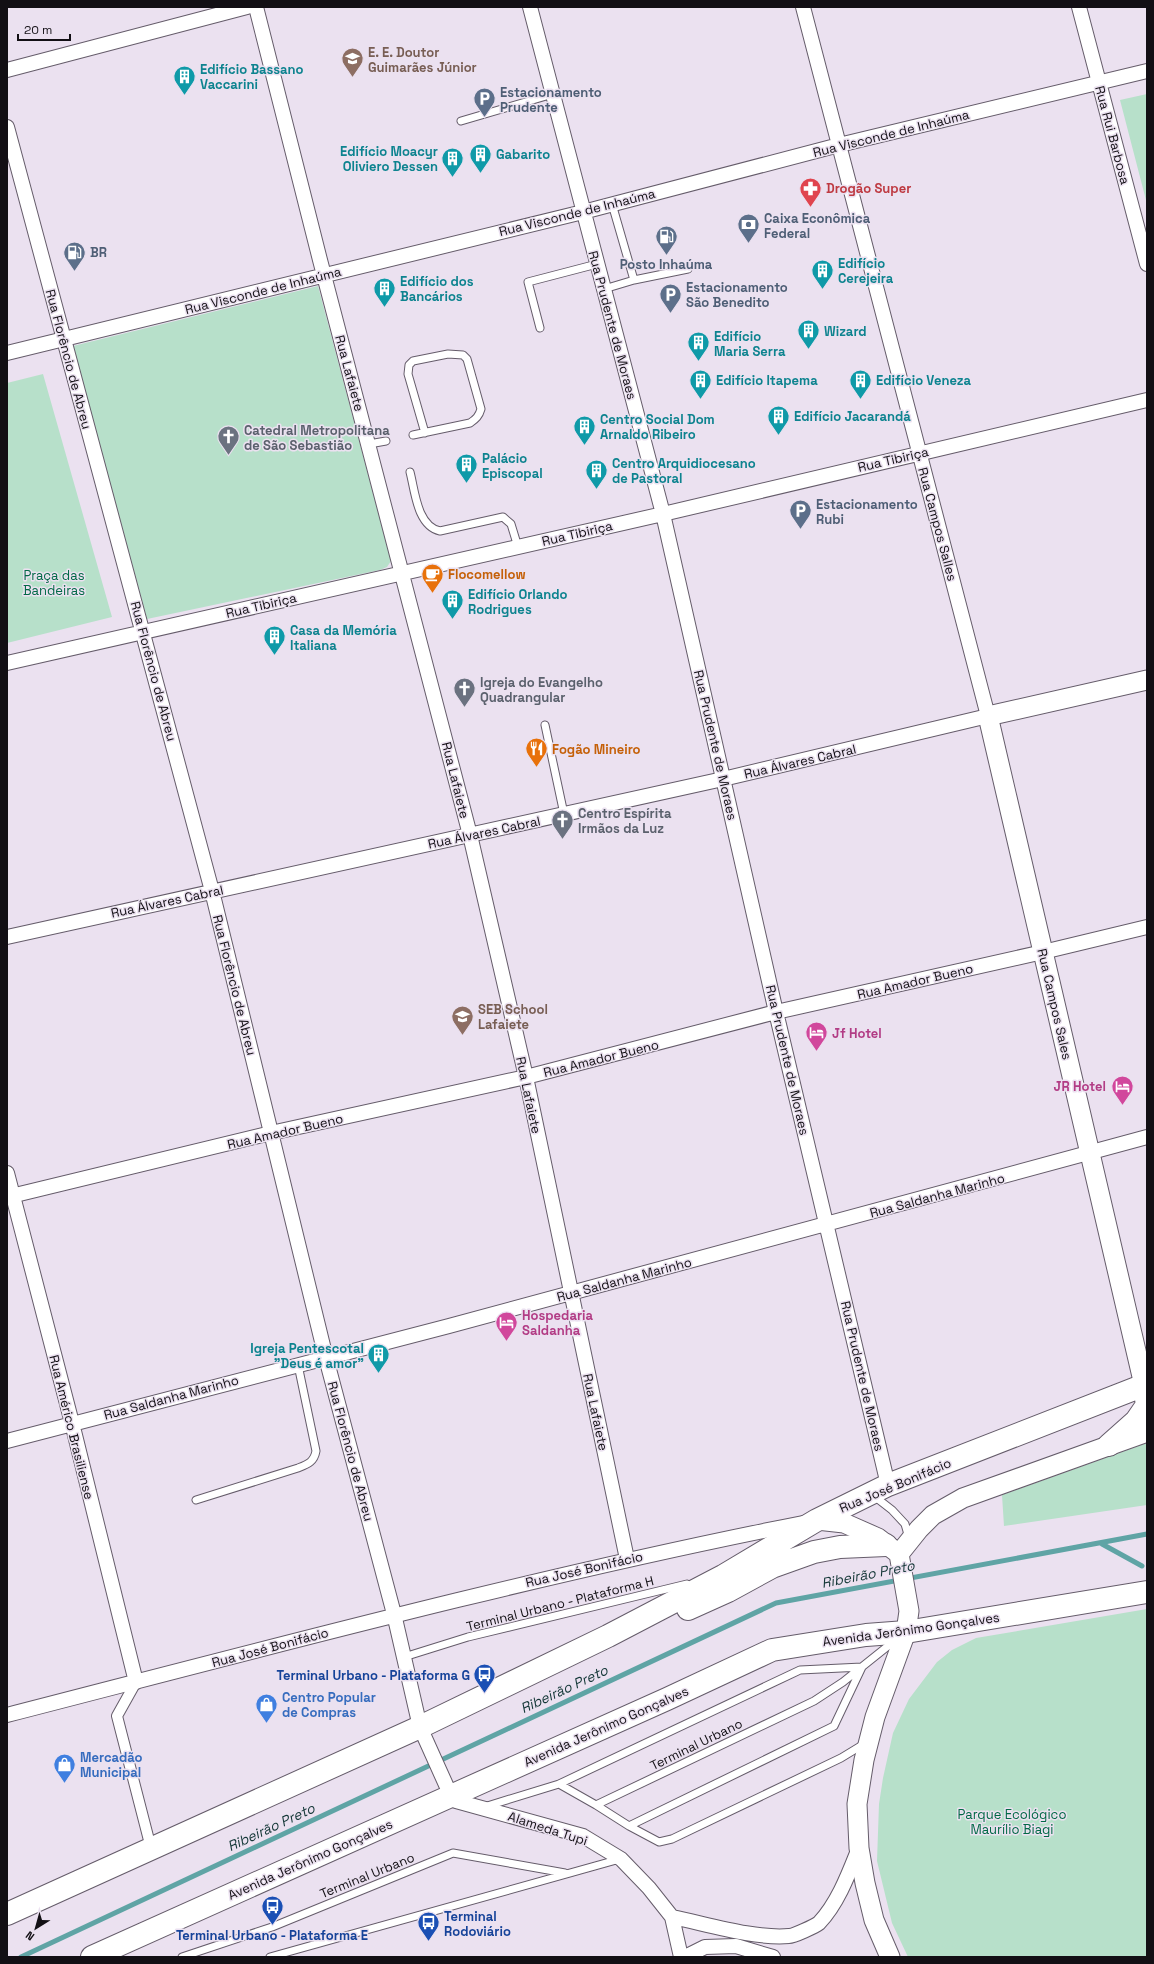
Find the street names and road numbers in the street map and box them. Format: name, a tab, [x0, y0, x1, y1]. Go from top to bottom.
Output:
street label: Rua Rui Barbosa	[1091, 84, 1134, 187]
street label: Rua Visconde de Inhaúma	[811, 106, 972, 161]
street label: Rua Visconde de Inhaúma	[497, 185, 658, 240]
street label: Rua Prudente de Moraes	[584, 249, 641, 402]
street label: Rua Visconde de Inhaúma	[183, 263, 344, 318]
street label: Rua Florêncio de Abreu	[42, 287, 95, 431]
street label: Rua Lafaiete	[331, 333, 368, 413]
street label: Rua Tibiriça	[856, 443, 931, 476]
street label: Rua Campos Salles	[914, 465, 961, 583]
street label: Rua Tibiriça	[540, 517, 615, 550]
street label: Rua Tibiriça	[224, 589, 299, 622]
street label: Rua Florêncio de Abreu	[127, 599, 180, 743]
street label: Rua Prudente de Moraes	[690, 668, 741, 822]
street label: Rua Lafaiete	[438, 740, 473, 820]
street label: Rua Álvares Cabral	[742, 740, 858, 783]
street label: Rua Álvares Cabral	[426, 812, 542, 853]
street label: Rua Álvares Cabral	[109, 881, 225, 922]
street label: Rua Florêncio de Abreu	[209, 913, 260, 1057]
street label: Rua Campos Sales	[1033, 947, 1076, 1062]
street label: Rua Amador Bueno	[856, 960, 975, 1003]
street label: Rua Prudente de Moraes	[762, 983, 813, 1137]
street label: Rua Amador Bueno	[542, 1036, 661, 1081]
street label: Rua Lafaiete	[512, 1055, 545, 1135]
street label: Rua Amador Bueno	[226, 1110, 345, 1153]
street label: Rua Saldanha Marinho	[868, 1169, 1006, 1222]
street label: Rua Saldanha Marinho	[555, 1253, 693, 1306]
street label: Rua Prudente de Moraes	[837, 1299, 888, 1453]
street label: Rua Américo Brasiliense	[45, 1353, 98, 1501]
street label: Rua Saldanha Marinho	[102, 1371, 240, 1424]
street label: Rua Lafaiete	[579, 1372, 612, 1452]
street label: Rua Florêncio de Abreu	[324, 1379, 377, 1523]
street label: Rua José Bonifácio	[837, 1454, 954, 1517]
street label: Rua José Bonifácio	[524, 1548, 644, 1591]
street label: Terminal Urbano - Plataforma H	[465, 1572, 656, 1635]
street label: Avenida Jerônimo Gonçalves	[821, 1609, 1001, 1650]
street label: Rua José Bonifácio	[210, 1624, 330, 1671]
street label: Avenida Jerônimo Gonçalves	[521, 1682, 691, 1771]
street label: Terminal Urbano	[647, 1715, 745, 1774]
street label: Alameda Tupi	[506, 1808, 590, 1849]
street label: Avenida Jerônimo Gonçalves	[225, 1815, 395, 1904]
street label: Terminal Urbano	[317, 1849, 417, 1902]

